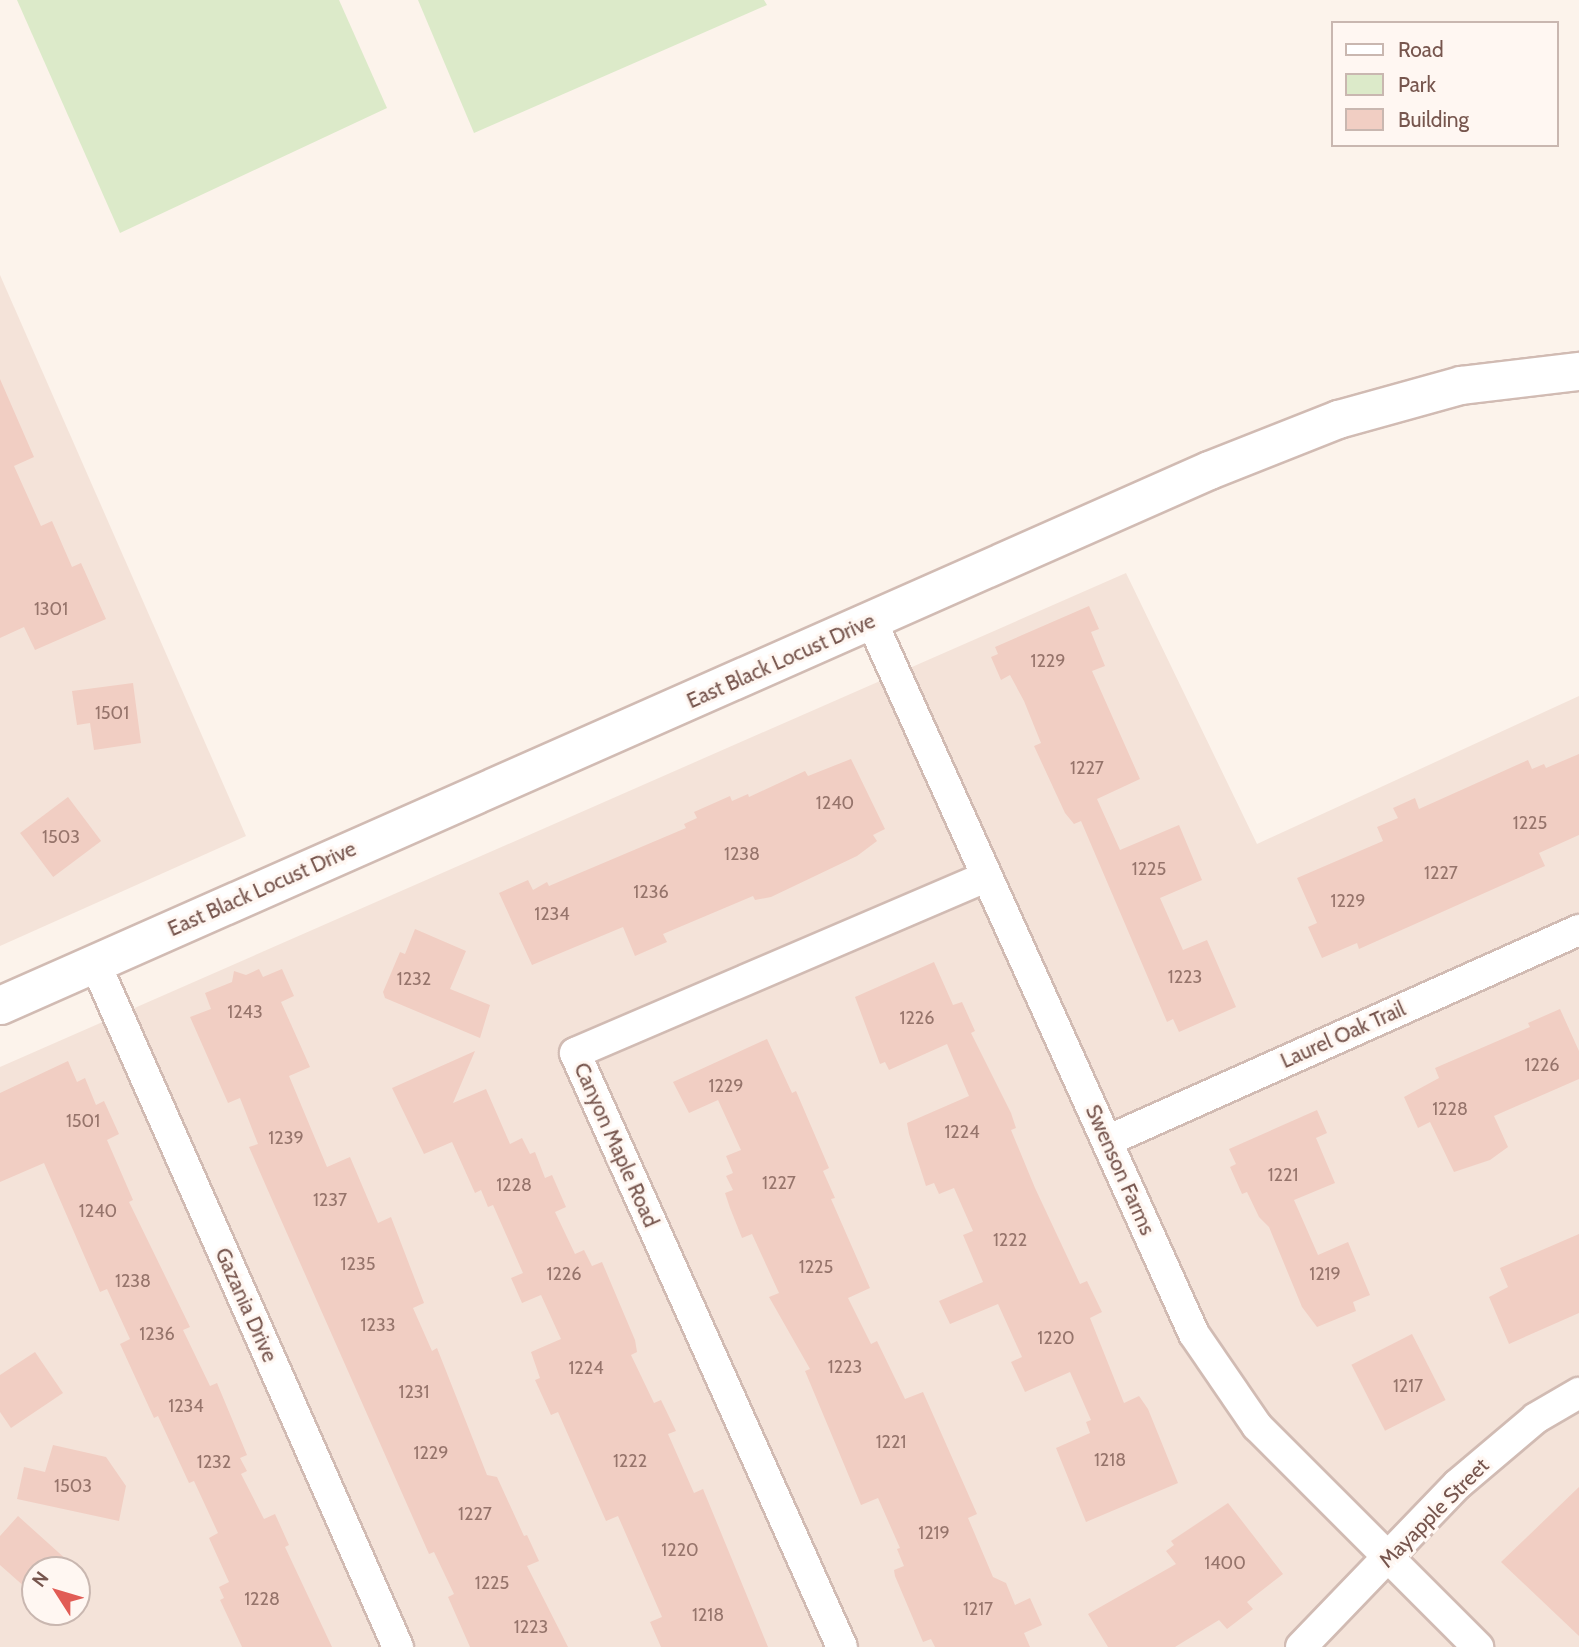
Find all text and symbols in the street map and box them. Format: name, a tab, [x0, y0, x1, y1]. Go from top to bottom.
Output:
legend	[1330, 21, 1558, 147]
text: Road	[1398, 37, 1444, 62]
text: Park	[1398, 72, 1436, 97]
text: Building	[1398, 107, 1469, 132]
house number: 1301	[34, 598, 68, 620]
street label: East Black Locust Drive	[683, 608, 879, 714]
house number: 1229	[1031, 650, 1065, 672]
house number: 1501	[95, 702, 129, 724]
house number: 1227	[1070, 757, 1104, 779]
house number: 1240	[816, 792, 854, 814]
house number: 1225	[1513, 812, 1547, 834]
house number: 1503	[42, 826, 80, 848]
street label: East Black Locust Drive	[164, 836, 360, 942]
house number: 1238	[724, 843, 760, 865]
house number: 1225	[1132, 858, 1166, 880]
house number: 1227	[1424, 862, 1458, 884]
house number: 1236	[633, 881, 669, 903]
house number: 1229	[1331, 890, 1365, 912]
house number: 1234	[534, 903, 570, 925]
house number: 1223	[1168, 966, 1202, 988]
house number: 1232	[397, 968, 431, 990]
street label: Laurel Oak Trail	[1277, 996, 1409, 1074]
house number: 1243	[227, 1001, 263, 1023]
house number: 1226	[900, 1007, 934, 1029]
house number: 1226	[1525, 1054, 1559, 1076]
street label: Canyon Maple Road	[568, 1059, 664, 1231]
house number: 1229	[709, 1075, 743, 1097]
house number: 1228	[1432, 1098, 1468, 1120]
street label: Swenson Farms	[1080, 1101, 1160, 1239]
house number: 1501	[66, 1110, 100, 1132]
house number: 1224	[944, 1121, 980, 1143]
house number: 1239	[268, 1127, 304, 1149]
house number: 1221	[1268, 1164, 1298, 1186]
house number: 1227	[762, 1172, 796, 1194]
house number: 1228	[496, 1174, 532, 1196]
house number: 1237	[313, 1189, 347, 1211]
house number: 1240	[79, 1200, 117, 1222]
house number: 1222	[993, 1229, 1027, 1251]
street label: Gazania Drive	[210, 1244, 282, 1366]
house number: 1235	[341, 1253, 375, 1275]
house number: 1225	[799, 1256, 833, 1278]
house number: 1226	[547, 1263, 581, 1285]
house number: 1219	[1309, 1263, 1341, 1285]
house number: 1238	[115, 1270, 151, 1292]
house number: 1233	[361, 1314, 395, 1336]
house number: 1236	[139, 1323, 175, 1345]
house number: 1220	[1037, 1327, 1075, 1349]
house number: 1223	[828, 1356, 862, 1378]
house number: 1224	[568, 1357, 604, 1379]
house number: 1217	[1393, 1375, 1423, 1397]
house number: 1231	[399, 1381, 429, 1403]
house number: 1234	[168, 1395, 204, 1417]
house number: 1221	[876, 1431, 906, 1453]
house number: 1229	[414, 1442, 448, 1464]
house number: 1218	[1094, 1449, 1126, 1471]
house number: 1222	[613, 1450, 647, 1472]
house number: 1232	[197, 1451, 231, 1473]
street label: Mayapple Street	[1374, 1453, 1494, 1573]
house number: 1503	[54, 1475, 92, 1497]
house number: 1227	[458, 1503, 492, 1525]
house number: 1219	[918, 1522, 950, 1544]
house number: 1220	[661, 1539, 699, 1561]
house number: 1400	[1204, 1552, 1246, 1574]
north arrow	[21, 1556, 91, 1626]
text: N	[27, 1567, 54, 1592]
house number: 1225	[475, 1572, 509, 1594]
house number: 1228	[244, 1588, 280, 1610]
house number: 1217	[963, 1598, 993, 1620]
house number: 1218	[692, 1604, 724, 1626]
house number: 1223	[514, 1616, 548, 1638]

